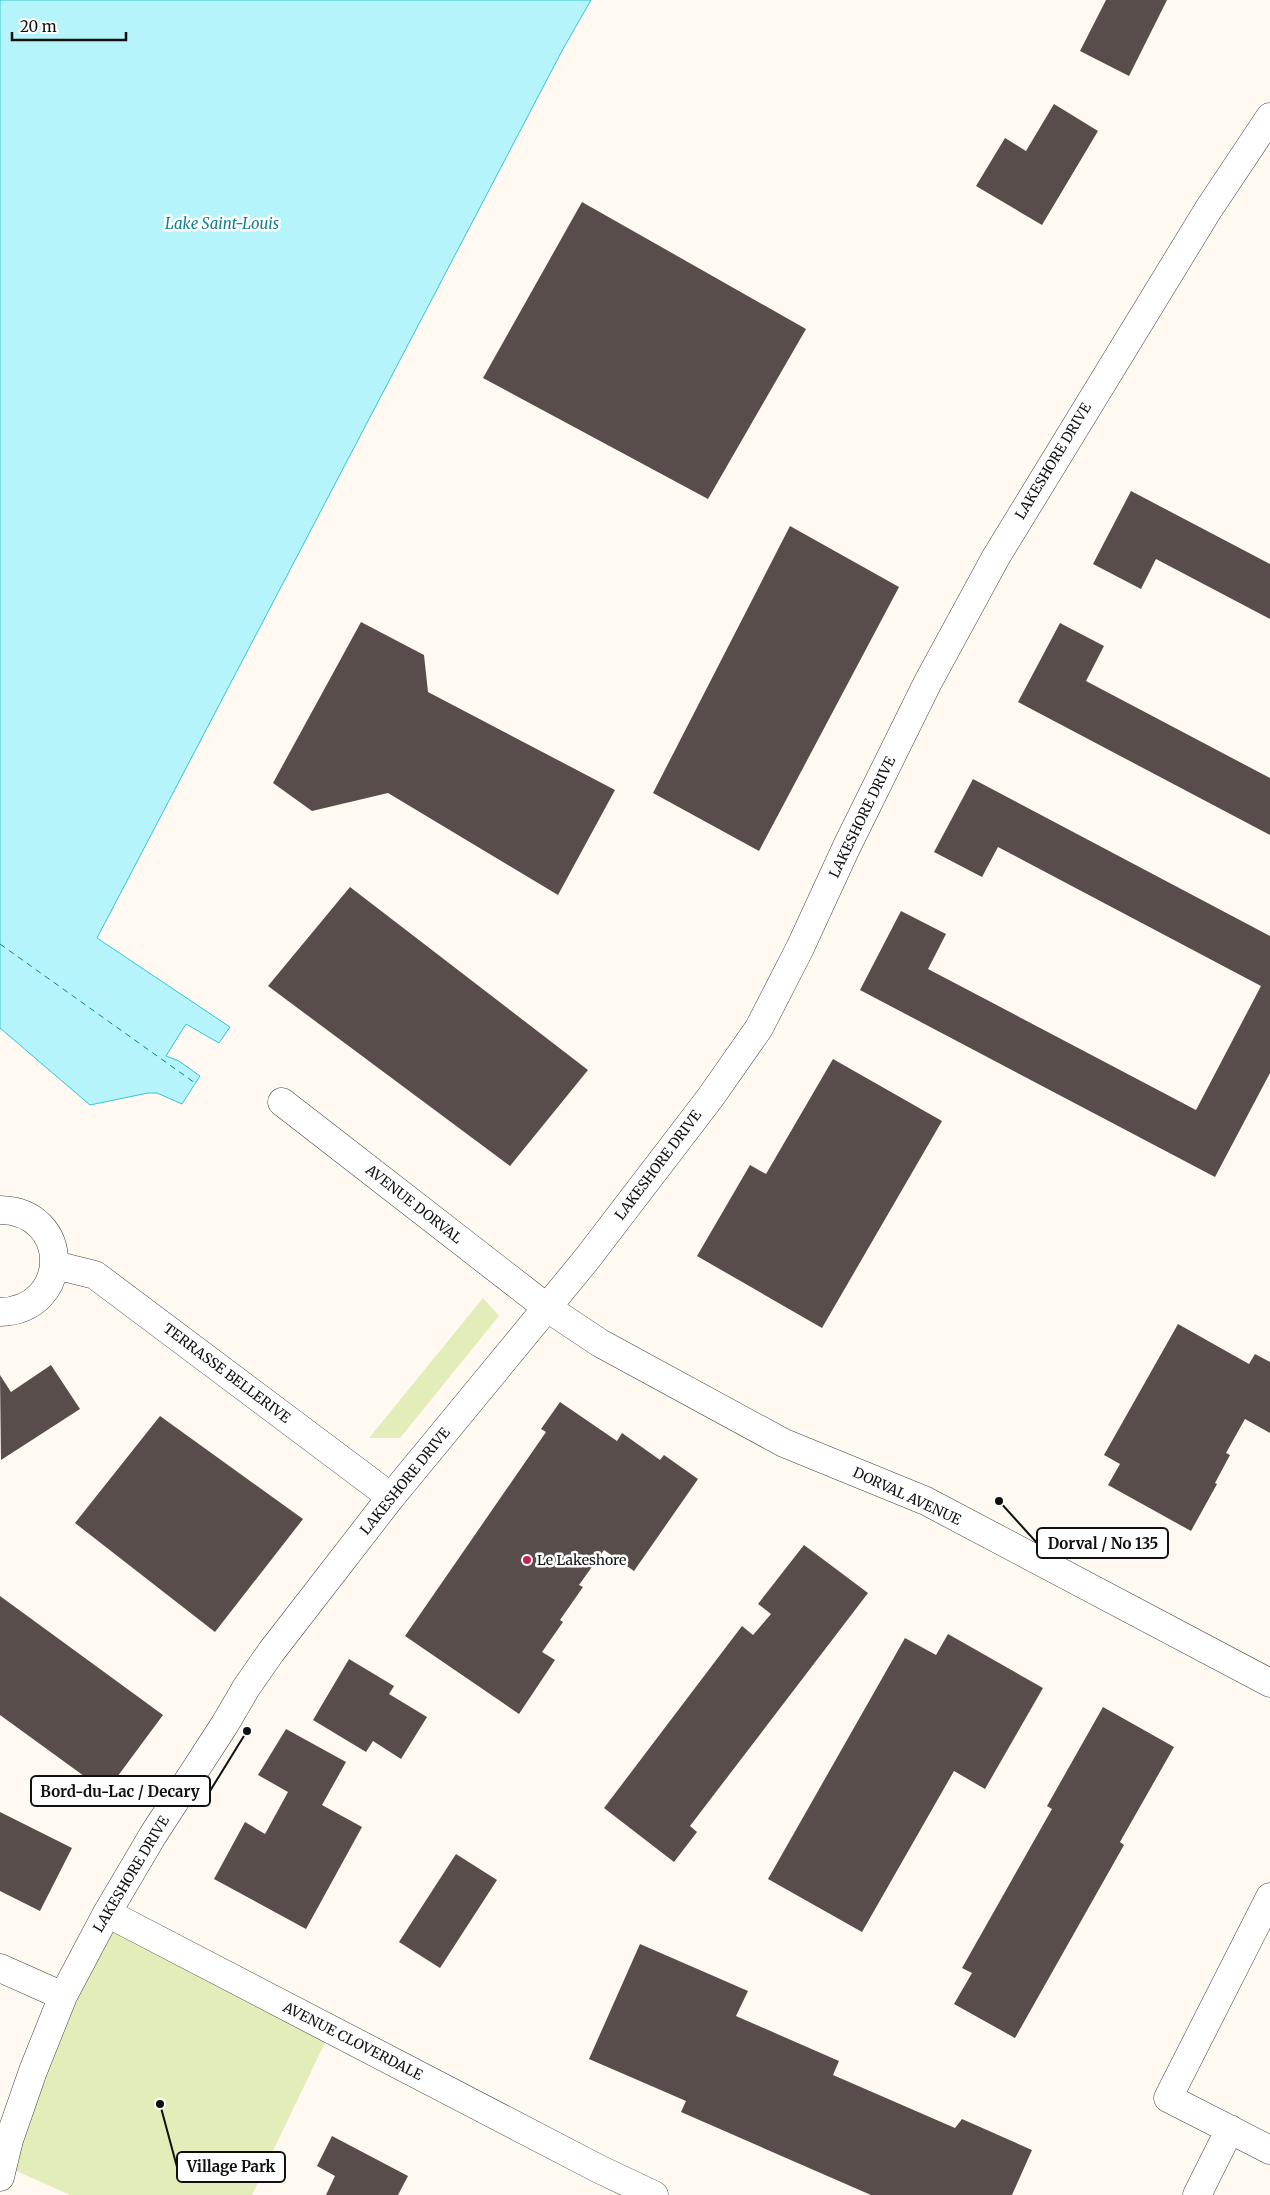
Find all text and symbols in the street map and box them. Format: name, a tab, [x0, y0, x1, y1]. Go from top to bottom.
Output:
scale bar	[12, 10, 126, 42]
text: 20 m	[20, 17, 57, 36]
water label: Lake Saint-Louis	[165, 214, 279, 233]
street label: LAKESHORE DRIVE	[1011, 399, 1095, 523]
street label: LAKESHORE DRIVE	[825, 753, 899, 881]
street label: LAKESHORE DRIVE	[611, 1106, 705, 1223]
street label: AVENUE DORVAL	[361, 1160, 466, 1247]
street label: TERRASSE BELLERIVE	[160, 1319, 294, 1427]
street label: LAKESHORE DRIVE	[356, 1424, 454, 1538]
street label: DORVAL AVENUE	[850, 1463, 964, 1529]
callout: Dorval / No 135	[1037, 1528, 1168, 1558]
text: Dorval / No 135	[1048, 1534, 1158, 1553]
place label: Le Lakeshore	[537, 1551, 626, 1569]
marker: Le Lakeshore	[521, 1554, 533, 1566]
callout: Bord-du-Lac / Decary	[31, 1776, 210, 1806]
text: Bord-du-Lac / Decary	[40, 1782, 200, 1801]
street label: LAKESHORE DRIVE	[89, 1812, 173, 1936]
street label: AVENUE CLOVERDALE	[279, 1998, 426, 2084]
callout: Village Park	[177, 2152, 285, 2182]
text: Village Park	[186, 2157, 276, 2176]

